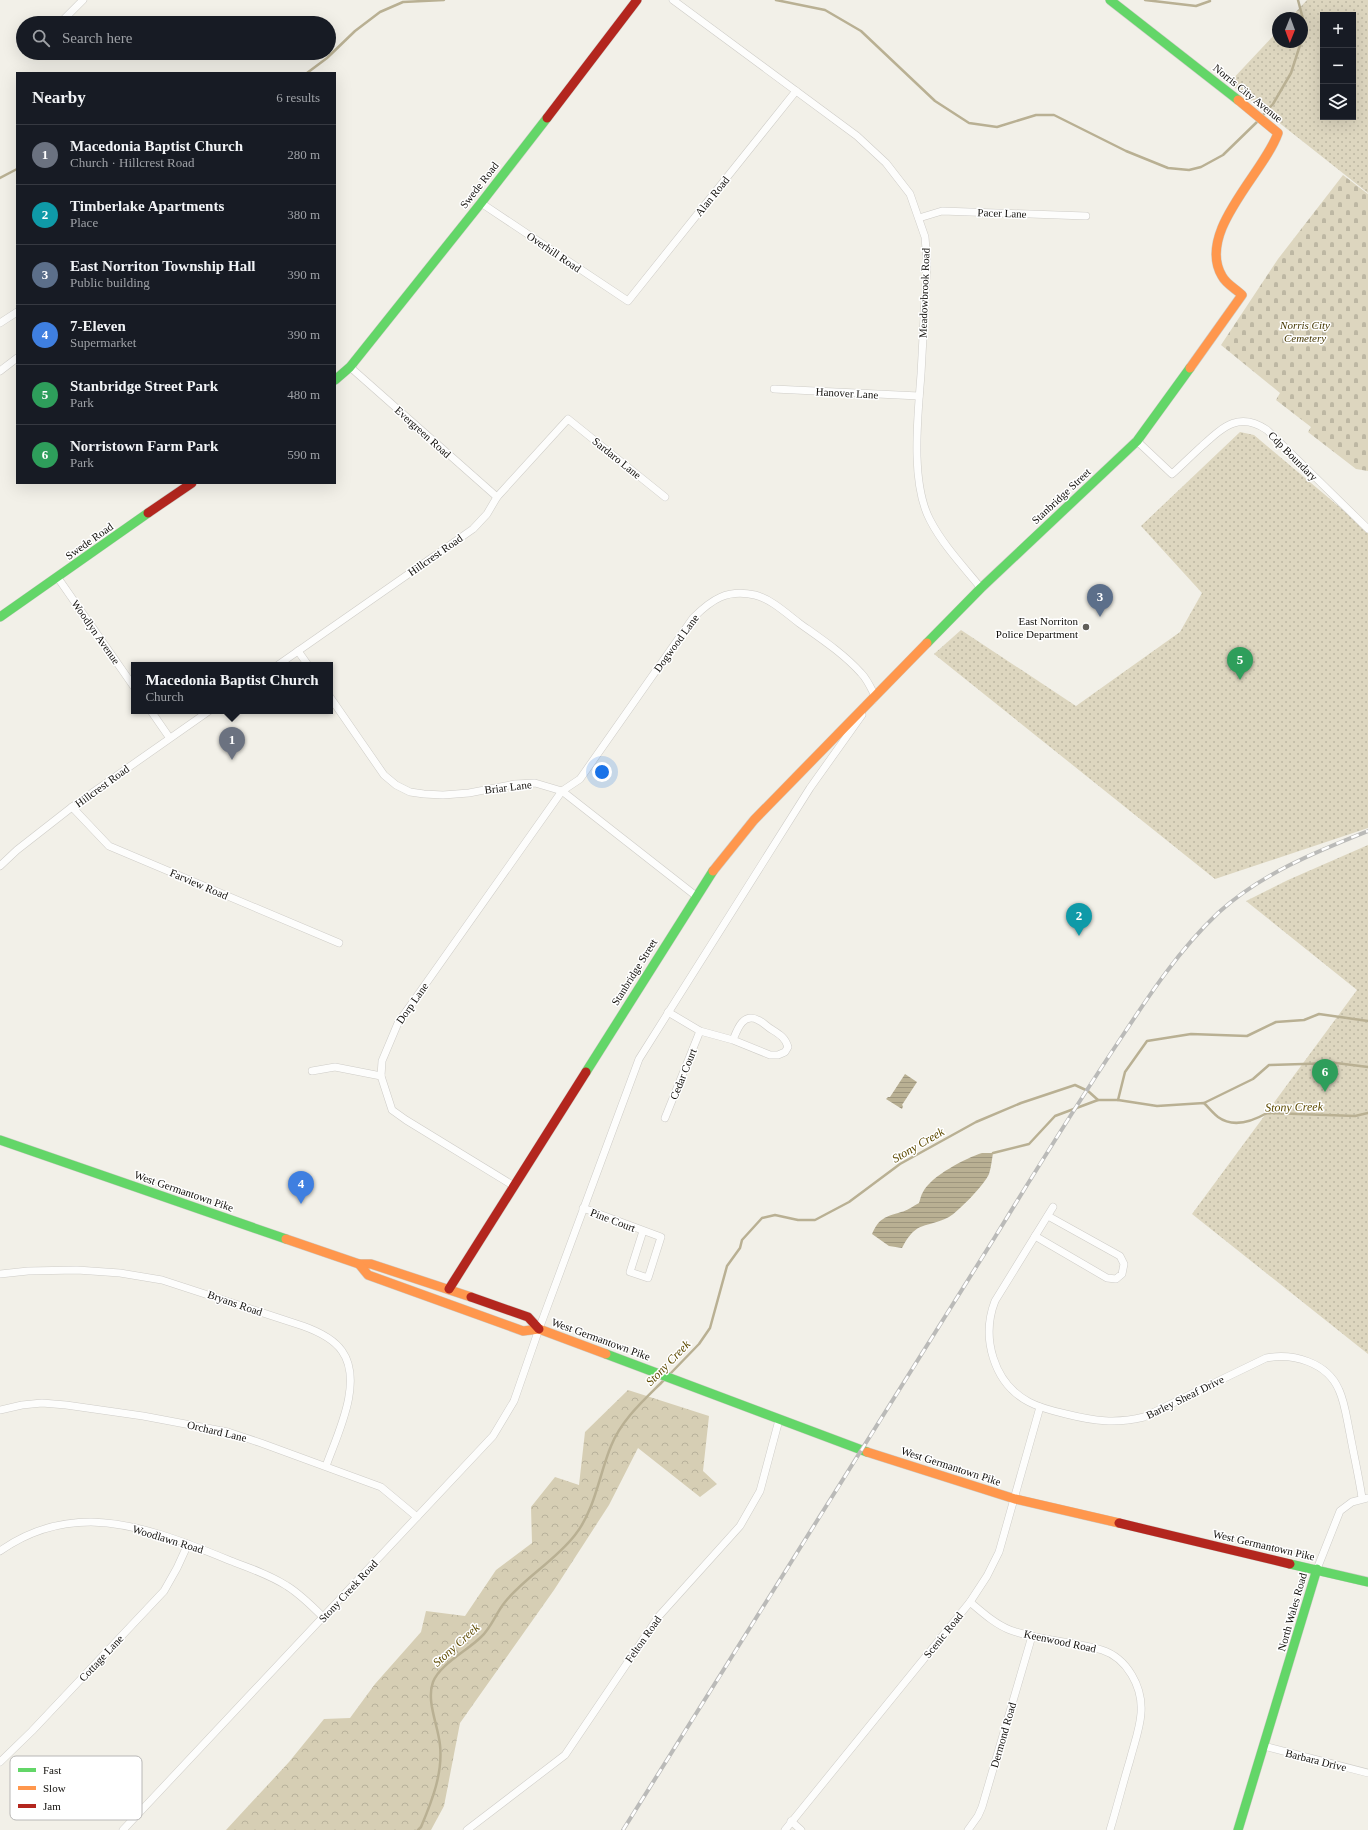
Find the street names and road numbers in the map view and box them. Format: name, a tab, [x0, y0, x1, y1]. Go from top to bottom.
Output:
street label: Norris City Avenue	[1211, 61, 1285, 125]
street label: Swede Road	[457, 159, 501, 210]
street label: Alan Road	[692, 173, 732, 218]
street label: Pacer Lane	[977, 206, 1027, 220]
street label: Overhill Road	[525, 230, 584, 275]
street label: Meadowbrook Road	[916, 247, 932, 338]
street label: Hanover Lane	[815, 385, 879, 401]
street label: Evergreen Road	[393, 404, 454, 461]
street label: Cdp Boundary	[1266, 429, 1320, 483]
street label: Sardaro Lane	[590, 435, 644, 481]
street label: Stanbridge Street	[1029, 466, 1093, 526]
street label: Swede Road	[63, 520, 115, 562]
street label: Hillcrest Road	[405, 531, 465, 578]
street label: Woodlyn Avenue	[69, 598, 123, 666]
street label: Dogwood Lane	[651, 612, 701, 674]
street label: Hillcrest Road	[73, 762, 132, 810]
street label: Briar Lane	[484, 778, 532, 796]
street label: Farview Road	[168, 866, 230, 902]
street label: Stanbridge Street	[609, 937, 659, 1007]
street label: Dorp Lane	[394, 980, 431, 1026]
street label: Cedar Court	[667, 1047, 699, 1101]
street label: West Germantown Pike	[133, 1168, 235, 1214]
street label: Pine Court	[589, 1206, 637, 1234]
street label: Bryans Road	[206, 1288, 264, 1318]
street label: West Germantown Pike	[550, 1316, 652, 1362]
street label: Barley Sheaf Drive	[1144, 1373, 1226, 1421]
street label: Orchard Lane	[186, 1418, 248, 1444]
street label: West Germantown Pike	[900, 1444, 1003, 1488]
street label: Woodlawn Road	[131, 1523, 205, 1556]
street label: West Germantown Pike	[1212, 1527, 1316, 1563]
street label: Stony Creek Road	[316, 1557, 380, 1625]
street label: North Wales Road	[1275, 1571, 1309, 1652]
street label: Scenic Road	[921, 1609, 965, 1660]
street label: Felton Road	[623, 1613, 664, 1665]
street label: Keenwood Road	[1023, 1627, 1098, 1655]
street label: Cottage Lane	[77, 1632, 126, 1684]
street label: Dermond Road	[988, 1700, 1018, 1769]
street label: Barbara Drive	[1284, 1747, 1348, 1773]

